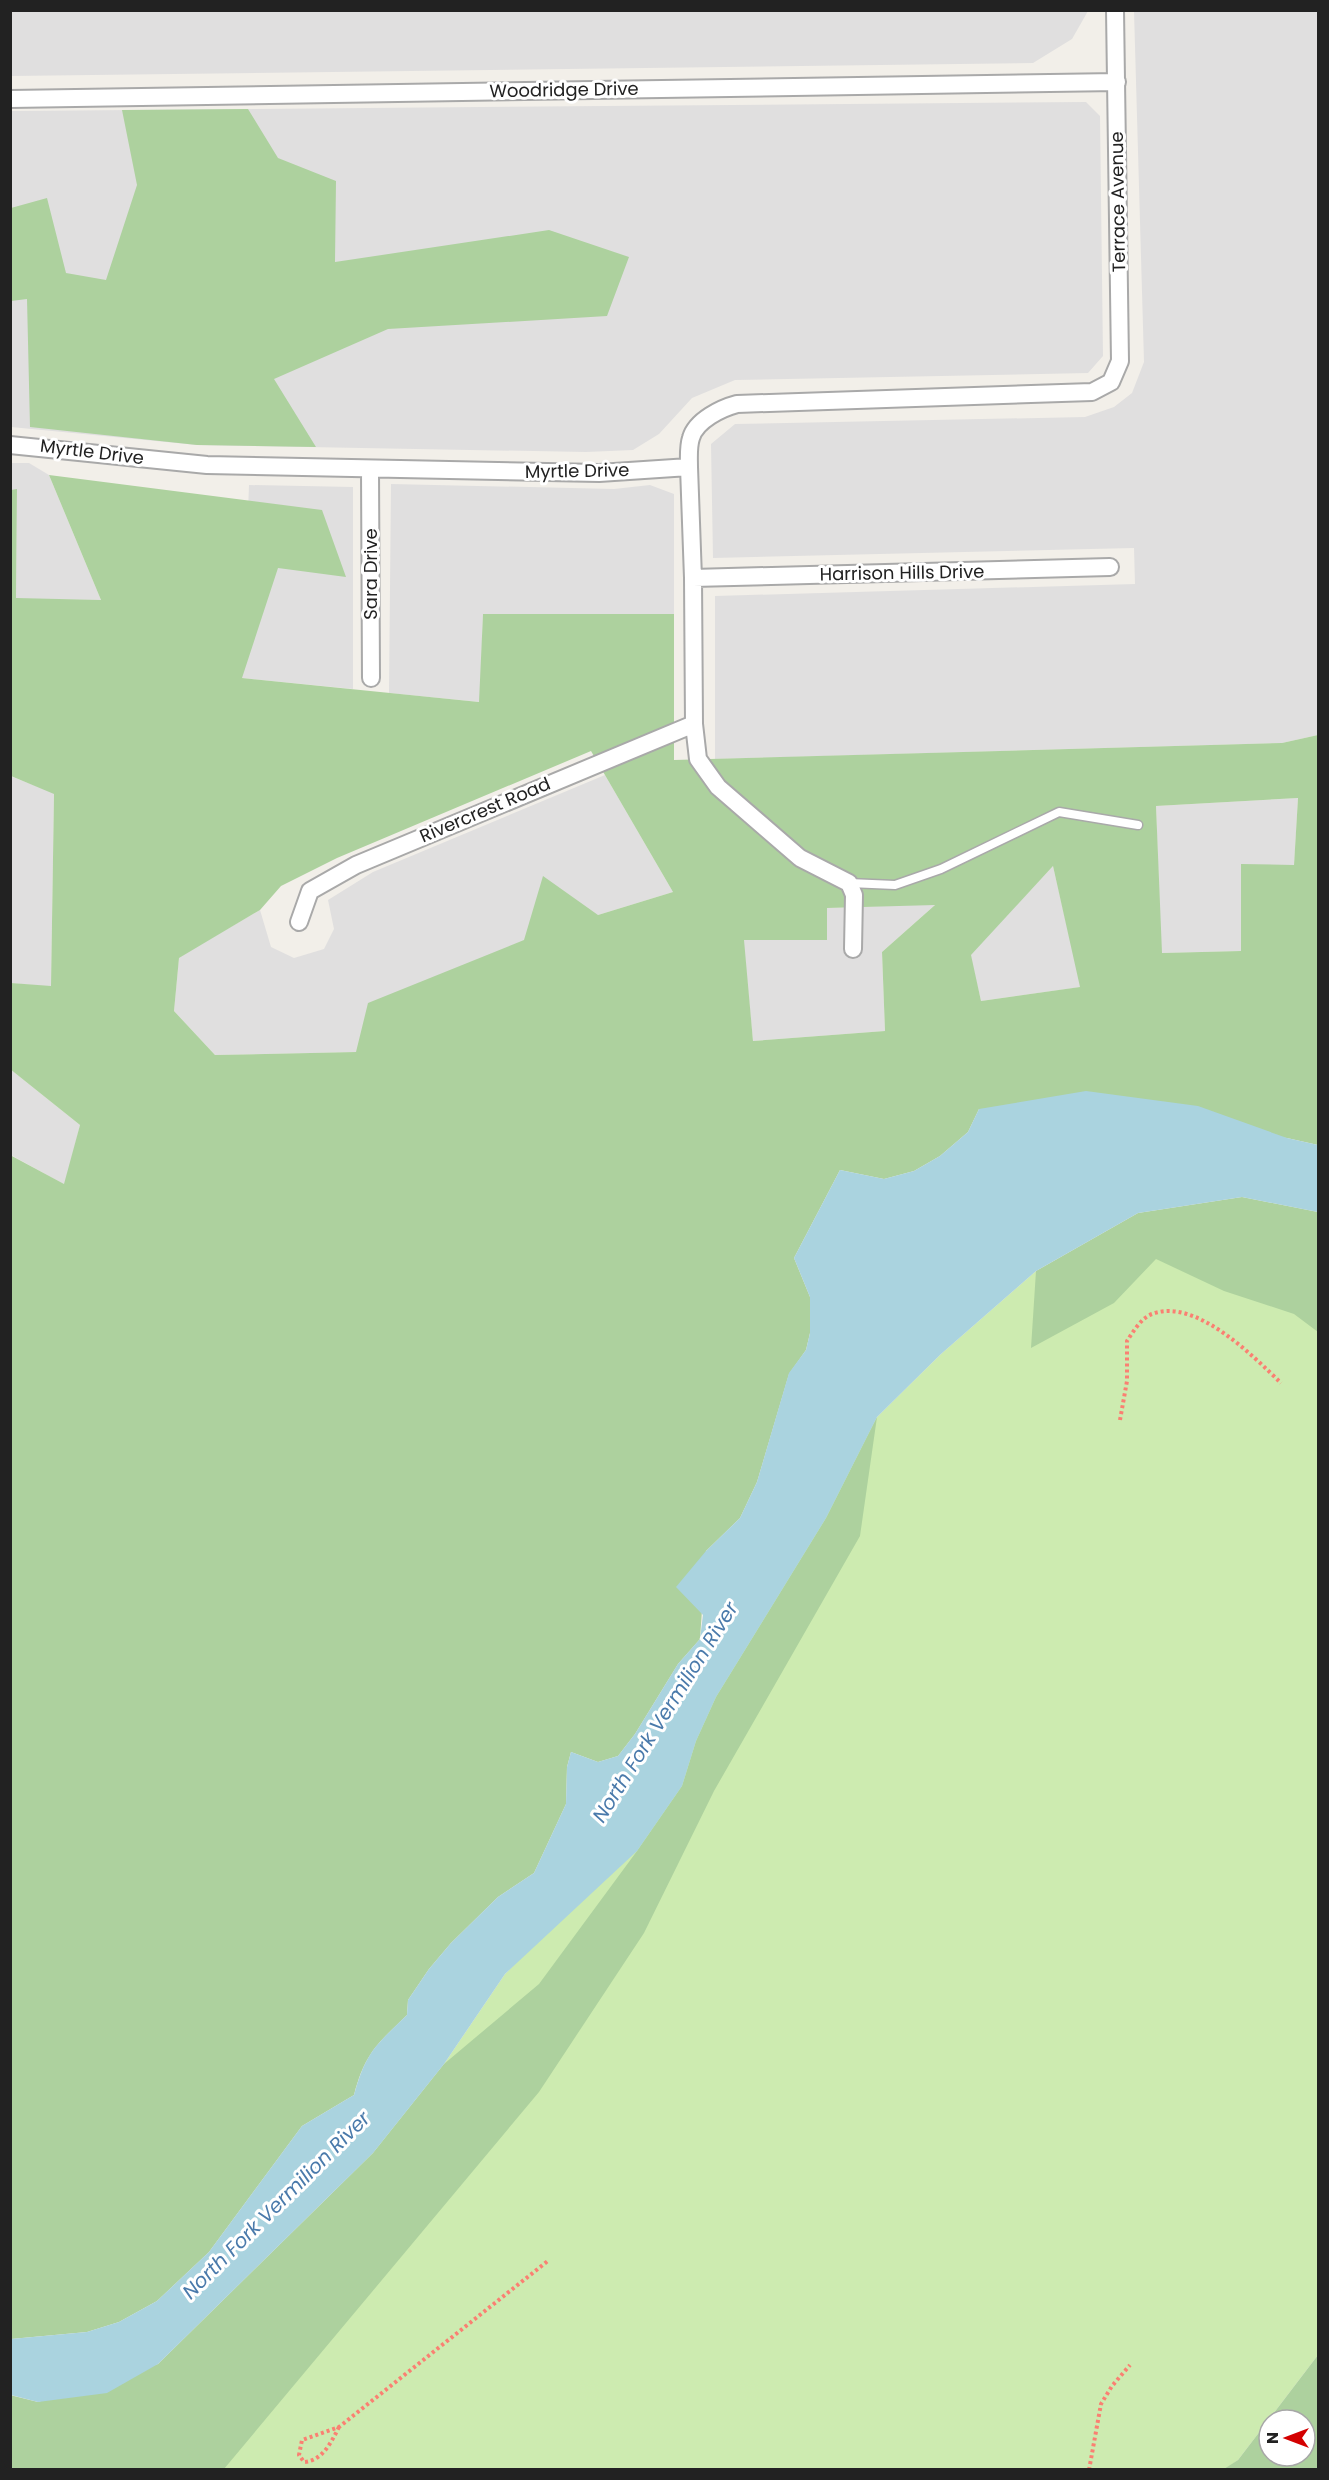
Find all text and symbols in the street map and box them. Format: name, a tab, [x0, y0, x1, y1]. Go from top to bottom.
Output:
street label: Woodridge Drive	[489, 76, 639, 103]
street label: Terrace Avenue	[1104, 131, 1131, 273]
street label: Myrtle Drive	[39, 433, 145, 470]
street label: Myrtle Drive	[525, 457, 629, 484]
street label: Sara Drive	[358, 528, 383, 620]
street label: Harrison Hills Drive	[819, 559, 985, 586]
street label: Rivercrest Road	[416, 771, 554, 848]
water label: North Fork Vermilion River	[585, 1596, 745, 1828]
water label: North Fork Vermilion River	[176, 2104, 377, 2305]
north arrow	[1257, 2408, 1317, 2468]
text: N	[1261, 2432, 1284, 2444]

